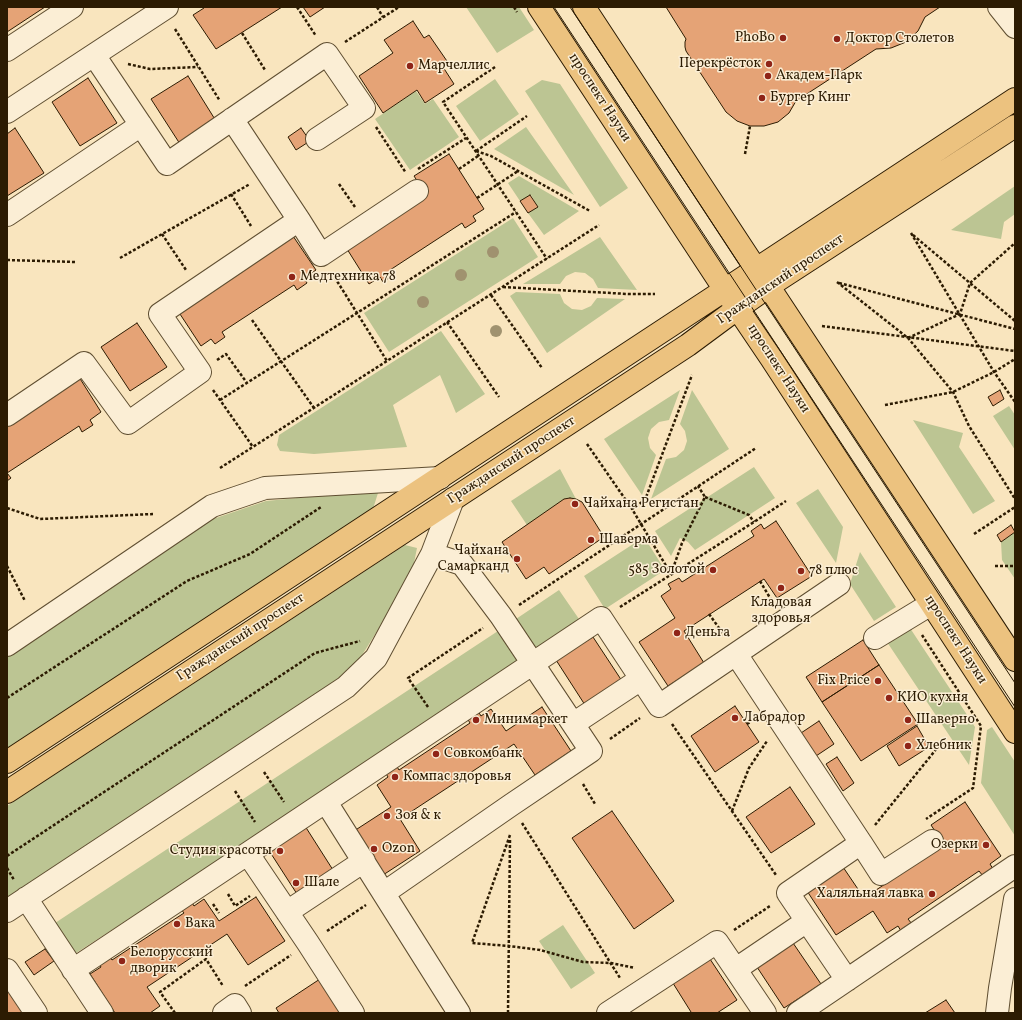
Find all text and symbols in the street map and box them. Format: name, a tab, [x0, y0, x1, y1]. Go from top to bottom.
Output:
place label: PhoBo	[735, 30, 775, 46]
place label: Доктор Столетов	[845, 31, 954, 47]
marker: PhoBo	[778, 33, 788, 43]
marker: Доктор Столетов	[832, 34, 842, 44]
street label: проспект Науки	[564, 51, 634, 145]
place label: Перекрёсток	[679, 56, 761, 72]
place label: Марчеллис	[418, 58, 490, 74]
marker: Перекрёсток	[764, 59, 774, 69]
marker: Марчеллис	[405, 61, 415, 71]
place label: Академ-Парк	[776, 68, 862, 84]
marker: Академ-Парк	[763, 71, 773, 81]
place label: Бургер Кинг	[770, 90, 850, 106]
marker: Бургер Кинг	[757, 93, 767, 103]
street label: Гражданский проспект	[714, 231, 848, 329]
place label: Медтехника 78	[300, 269, 396, 285]
marker: Медтехника 78	[287, 272, 297, 282]
street label: проспект Науки	[743, 322, 813, 416]
street label: Гражданский проспект	[445, 413, 579, 509]
place label: Чайхана Регистан	[583, 496, 699, 512]
marker: Чайхана Регистан	[570, 499, 580, 509]
place label: Шаверма	[599, 532, 658, 548]
marker: Шаверма	[586, 535, 596, 545]
place label: Чайхана Самарканд	[438, 543, 509, 576]
marker: Чайхана Самарканд	[512, 554, 522, 564]
place label: 585 Золотой	[628, 562, 705, 578]
place label: 78 плюс	[809, 563, 858, 579]
marker: 585 Золотой	[708, 565, 718, 575]
marker: 78 плюс	[796, 566, 806, 576]
marker: Кладовая здоровья	[776, 583, 786, 593]
street label: Гражданский проспект	[174, 590, 308, 686]
street label: проспект Науки	[920, 593, 990, 687]
place label: Кладовая здоровья	[751, 595, 811, 628]
place label: Деньга	[685, 625, 730, 641]
marker: Деньга	[672, 628, 682, 638]
place label: Fix Price	[817, 673, 870, 689]
marker: Fix Price	[873, 676, 883, 686]
place label: КИО кухня	[897, 690, 968, 706]
marker: КИО кухня	[884, 693, 894, 703]
place label: Лабрадор	[743, 710, 805, 726]
place label: Минимаркет	[484, 712, 568, 728]
place label: Шаверно	[916, 712, 975, 728]
marker: Лабрадор	[730, 713, 740, 723]
marker: Минимаркет	[471, 715, 481, 725]
marker: Шаверно	[903, 715, 913, 725]
place label: Хлебник	[916, 738, 972, 754]
marker: Хлебник	[903, 741, 913, 751]
place label: Совкомбанк	[444, 746, 522, 762]
marker: Совкомбанк	[431, 749, 441, 759]
place label: Компас здоровья	[403, 769, 511, 785]
marker: Компас здоровья	[390, 772, 400, 782]
place label: Зоя & к	[395, 808, 441, 824]
marker: Зоя & к	[382, 811, 392, 821]
place label: Озерки	[931, 837, 978, 853]
marker: Озерки	[981, 840, 991, 850]
place label: Ozon	[382, 841, 415, 857]
place label: Студия красоты	[170, 843, 272, 859]
marker: Ozon	[369, 844, 379, 854]
marker: Студия красоты	[275, 846, 285, 856]
place label: Шале	[304, 875, 339, 891]
marker: Шале	[291, 878, 301, 888]
place label: Халяльная лавка	[817, 886, 924, 902]
marker: Халяльная лавка	[927, 889, 937, 899]
place label: Вака	[185, 916, 215, 932]
marker: Вака	[172, 919, 182, 929]
place label: Белорусский дворик	[130, 945, 213, 978]
marker: Белорусский дворик	[117, 956, 127, 966]

